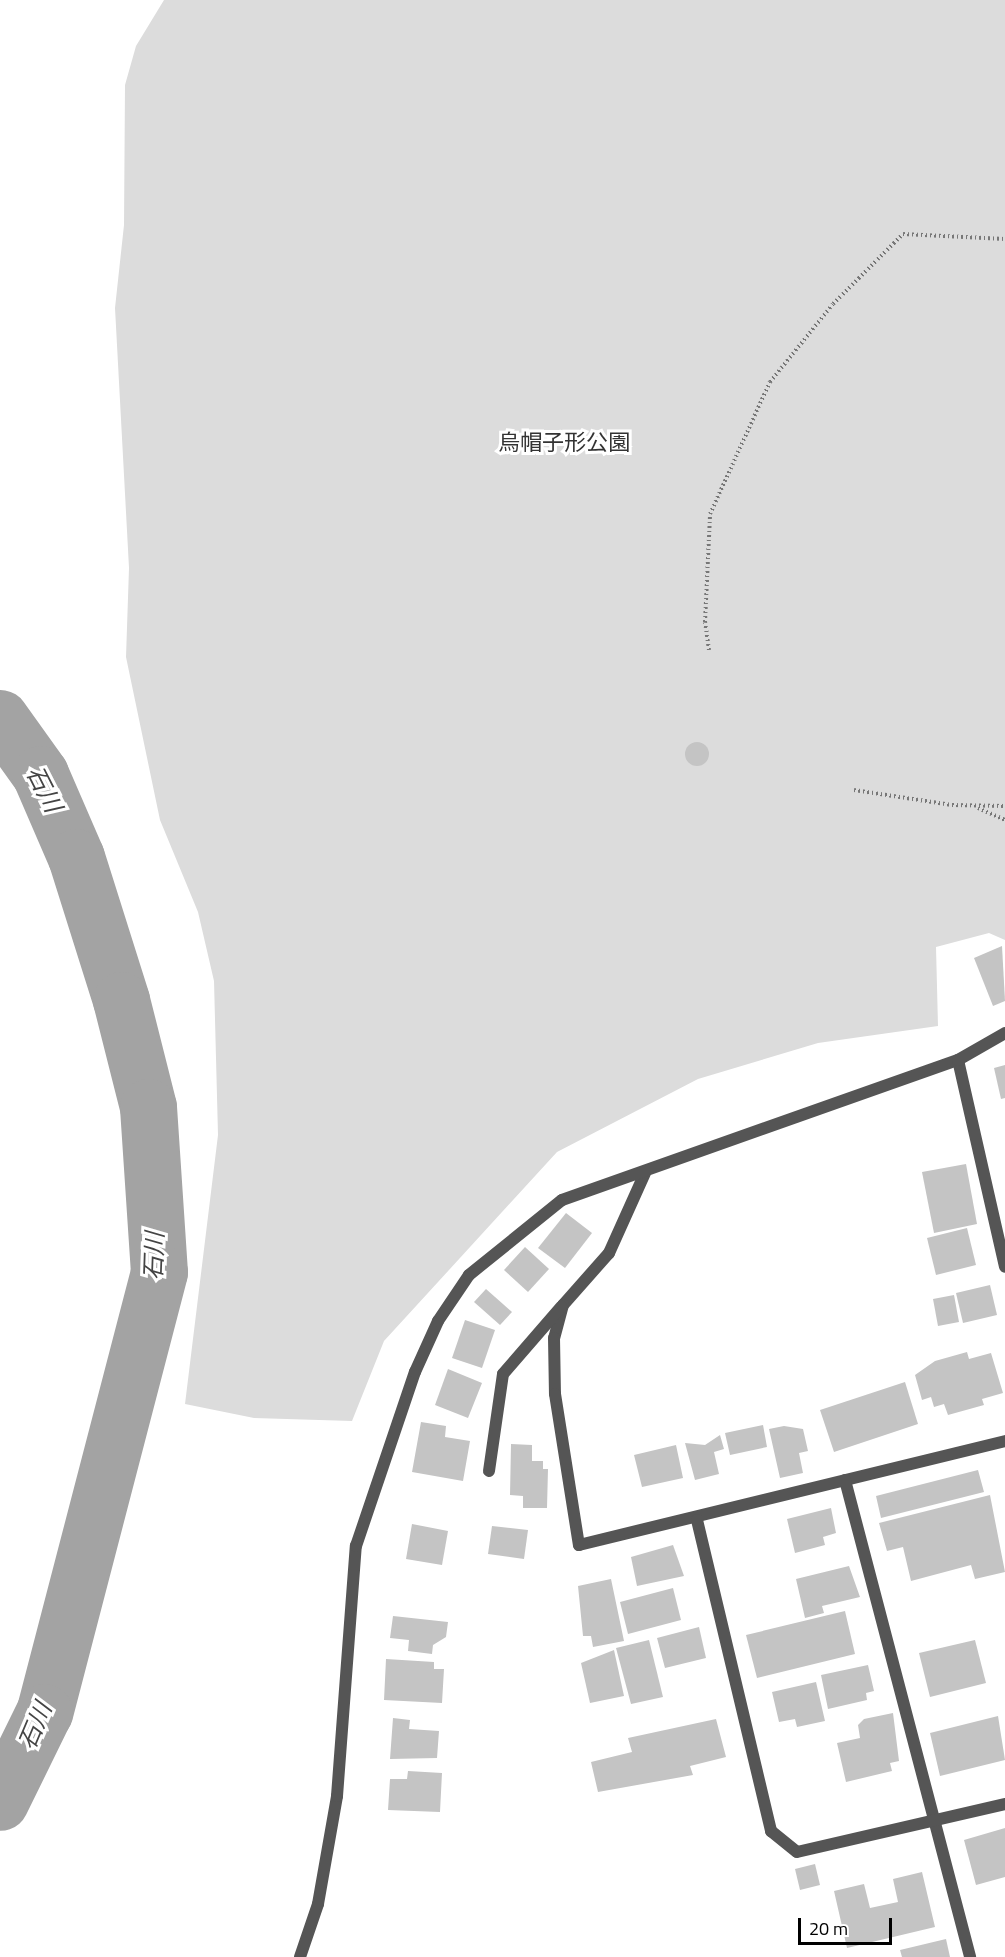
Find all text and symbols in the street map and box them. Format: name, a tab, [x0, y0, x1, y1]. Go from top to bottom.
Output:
park label: 烏帽子形公園	[498, 430, 630, 456]
water label: 石川	[20, 761, 68, 817]
water label: 石川	[139, 1232, 169, 1280]
water label: 石川	[12, 1698, 58, 1754]
scale bar	[801, 1906, 896, 1944]
text: 20 m	[809, 1915, 848, 1942]

